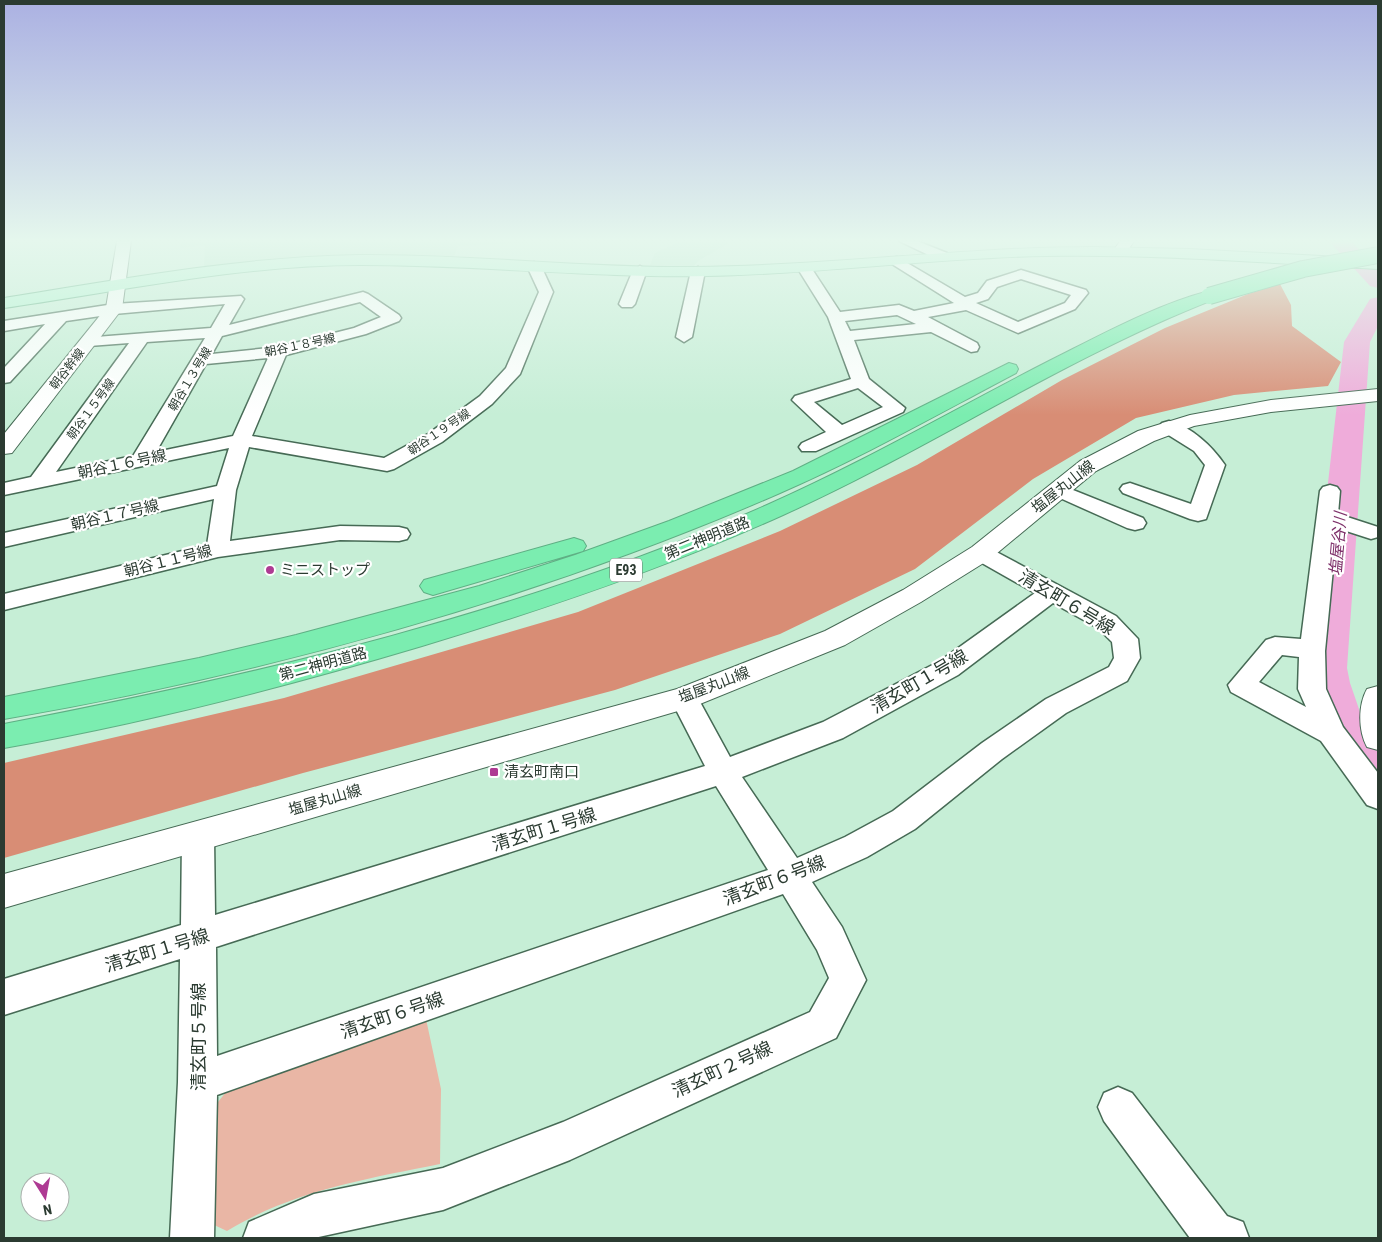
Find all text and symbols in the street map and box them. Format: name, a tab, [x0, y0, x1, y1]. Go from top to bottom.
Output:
street label: 朝谷１８号線	[263, 331, 337, 359]
street label: 朝谷１３号線	[165, 345, 215, 413]
street label: 朝谷幹線	[47, 346, 87, 392]
street label: 朝谷１５号線	[64, 376, 118, 442]
street label: 朝谷１９号線	[405, 406, 473, 458]
street label: 朝谷１６号線	[76, 446, 168, 482]
street label: 塩屋丸山線	[1028, 457, 1098, 517]
street label: 朝谷１７号線	[69, 496, 161, 534]
water label: 塩屋谷川	[1326, 509, 1350, 577]
street label: 第二神明道路	[662, 513, 752, 563]
street label: 朝谷１１号線	[122, 541, 214, 581]
road number: E93	[610, 558, 642, 582]
place label: ミニストップ	[280, 561, 370, 579]
marker: ミニストップ	[264, 564, 276, 576]
street label: 清玄町６号線	[1015, 565, 1119, 639]
street label: 第二神明道路	[277, 644, 369, 684]
street label: 清玄町１号線	[867, 645, 971, 717]
street label: 塩屋丸山線	[676, 663, 752, 707]
place label: 清玄町南口	[504, 763, 579, 781]
marker: 清玄町南口	[488, 766, 500, 778]
street label: 塩屋丸山線	[286, 781, 364, 819]
street label: 清玄町１号線	[489, 803, 599, 855]
street label: 清玄町６号線	[720, 851, 828, 909]
street label: 清玄町１号線	[102, 924, 212, 976]
street label: 清玄町５号線	[188, 983, 209, 1091]
street label: 清玄町６号線	[338, 987, 446, 1043]
street label: 清玄町２号線	[669, 1037, 775, 1101]
north arrow	[20, 1172, 70, 1222]
text: N	[42, 1201, 53, 1218]

